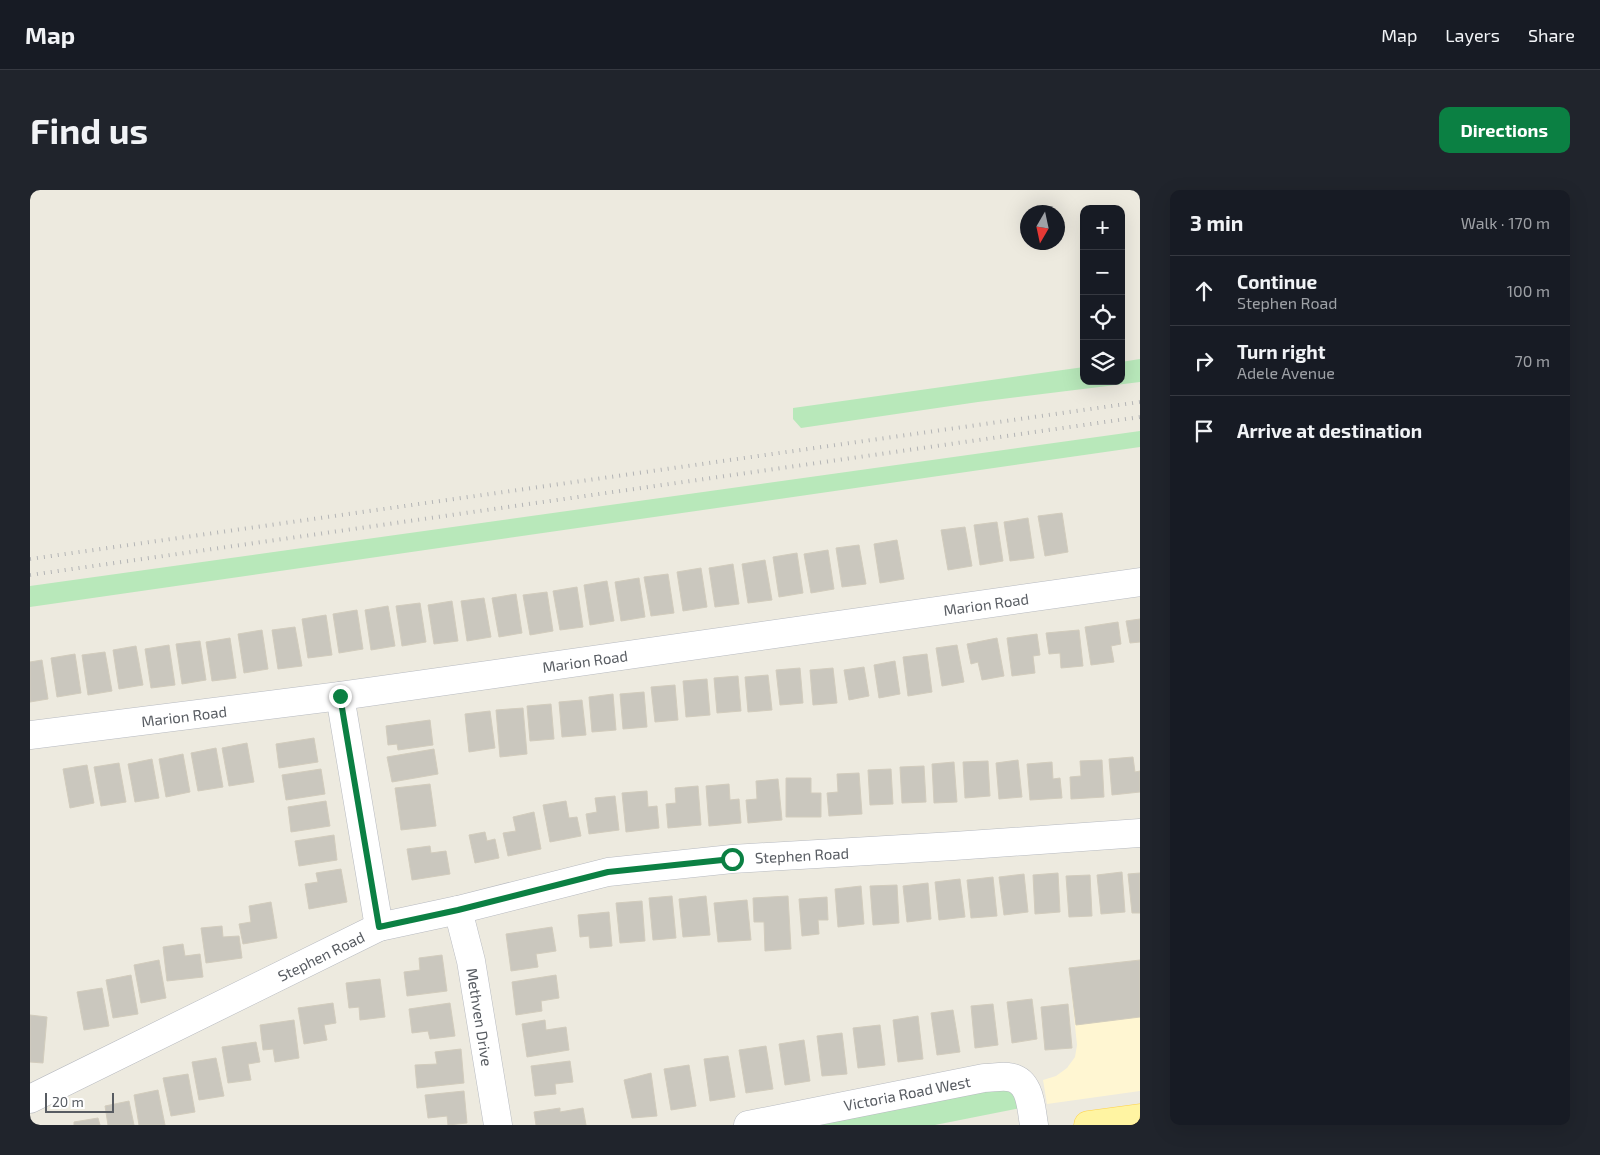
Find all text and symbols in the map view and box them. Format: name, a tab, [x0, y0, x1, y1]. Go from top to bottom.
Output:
text: Map	[25, 20, 75, 49]
text: Map	[1381, 24, 1417, 46]
text: Layers	[1445, 24, 1500, 46]
text: Share	[1528, 24, 1575, 46]
button: Directions	[1439, 107, 1570, 153]
text: Find us	[30, 109, 148, 151]
north arrow	[1020, 205, 1065, 250]
map controls	[1080, 205, 1125, 385]
button: +	[1080, 205, 1125, 250]
text: 3 min	[1190, 210, 1243, 235]
text: Walk · 170 m	[1461, 213, 1550, 232]
button: −	[1080, 250, 1125, 295]
text: Continue	[1237, 270, 1317, 293]
icon: ahead	[1190, 277, 1218, 305]
text: 100 m	[1507, 281, 1550, 300]
text: Stephen Road	[1237, 293, 1337, 312]
button: locate	[1080, 295, 1125, 340]
button: layers	[1080, 340, 1125, 385]
text: Turn right	[1237, 340, 1325, 363]
icon: right	[1190, 347, 1218, 375]
text: 70 m	[1515, 351, 1550, 370]
text: Adele Avenue	[1237, 363, 1335, 382]
icon: arrive	[1190, 417, 1218, 445]
text: Arrive at destination	[1237, 419, 1422, 442]
street label: Marion Road	[942, 589, 1030, 619]
street label: Marion Road	[541, 646, 629, 676]
route end	[329, 685, 352, 708]
street label: Marion Road	[140, 702, 228, 730]
street label: Stephen Road	[755, 844, 849, 866]
route start	[721, 848, 744, 871]
street label: Stephen Road	[275, 927, 367, 985]
street label: Methven Drive	[463, 967, 497, 1067]
street label: Victoria Road West	[842, 1072, 972, 1114]
scale bar	[45, 1090, 114, 1113]
text: 20 m	[52, 1093, 84, 1110]

